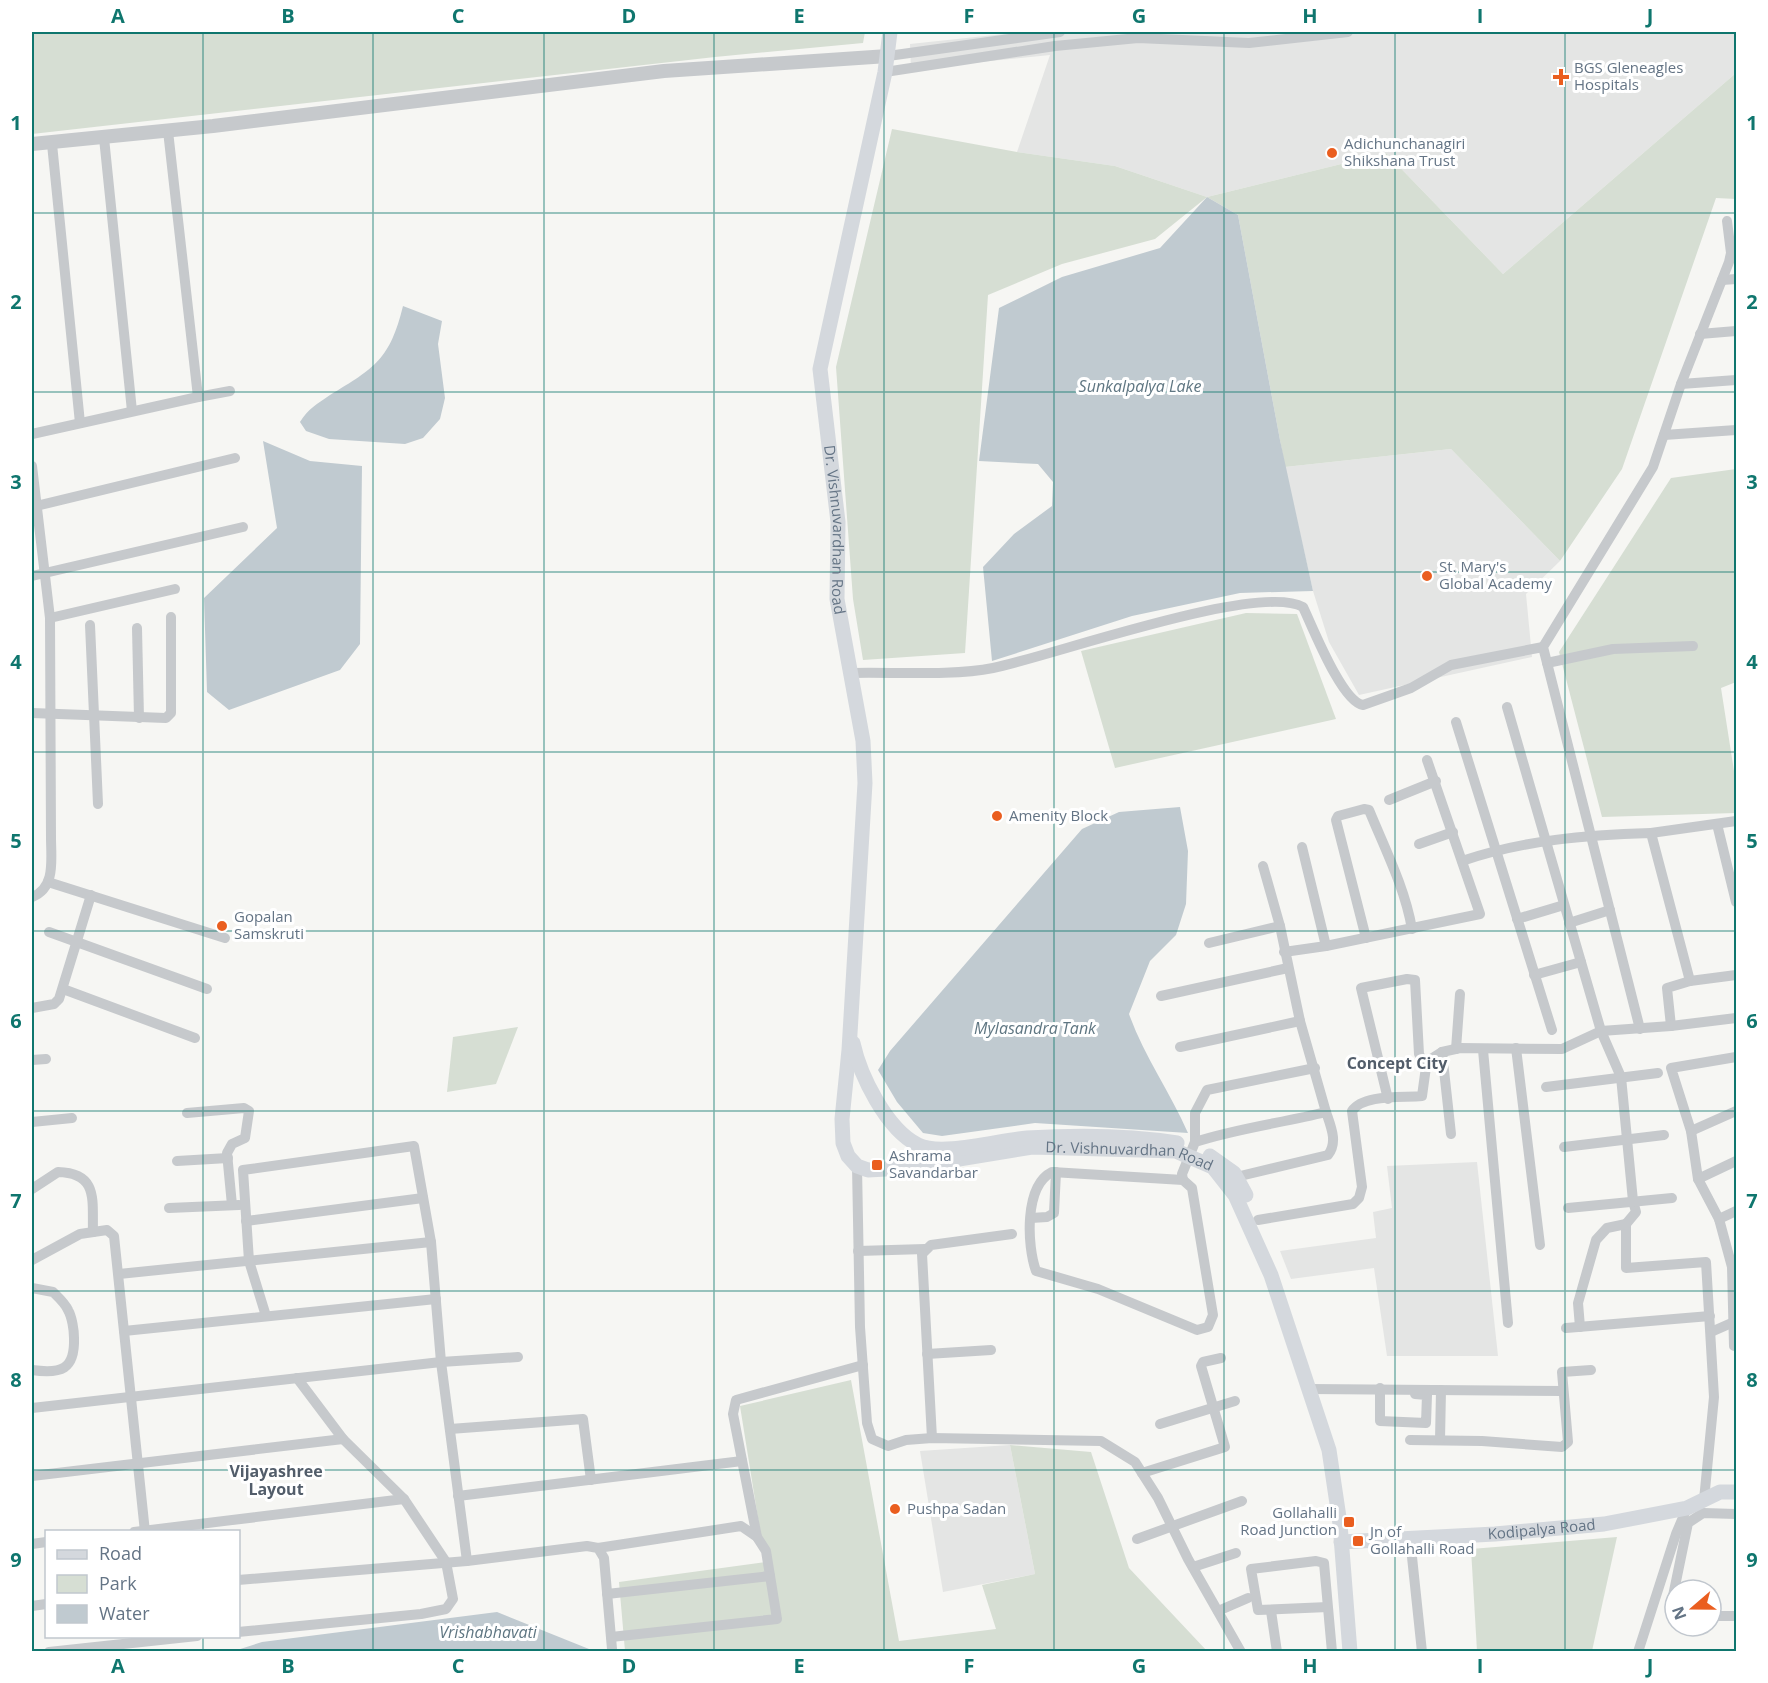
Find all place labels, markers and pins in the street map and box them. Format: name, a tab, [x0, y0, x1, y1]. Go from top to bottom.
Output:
place label: BGS Gleneagles Hospitals	[1574, 57, 1683, 94]
marker: BGS Gleneagles Hospitals	[1552, 68, 1570, 86]
place label: Adichunchanagiri Shikshana Trust	[1344, 133, 1465, 170]
marker: Adichunchanagiri Shikshana Trust	[1325, 146, 1339, 160]
place label: St. Mary's Global Academy	[1439, 556, 1552, 593]
marker: St. Mary's Global Academy	[1420, 569, 1434, 583]
place label: Amenity Block	[1009, 805, 1108, 825]
marker: Amenity Block	[990, 809, 1004, 823]
place label: Gopalan Samskruti	[234, 906, 304, 943]
marker: Gopalan Samskruti	[215, 919, 229, 933]
place label: Ashrama Savandarbar	[889, 1145, 978, 1182]
marker: Ashrama Savandarbar	[870, 1158, 884, 1172]
place label: Pushpa Sadan	[907, 1498, 1006, 1518]
marker: Pushpa Sadan	[888, 1502, 902, 1516]
place label: Gollahalli Road Junction	[1240, 1502, 1337, 1539]
marker: Gollahalli Road Junction	[1342, 1515, 1356, 1529]
place label: Jn of Gollahalli Road	[1368, 1521, 1474, 1558]
marker: Jn of Gollahalli Road	[1351, 1534, 1365, 1548]

